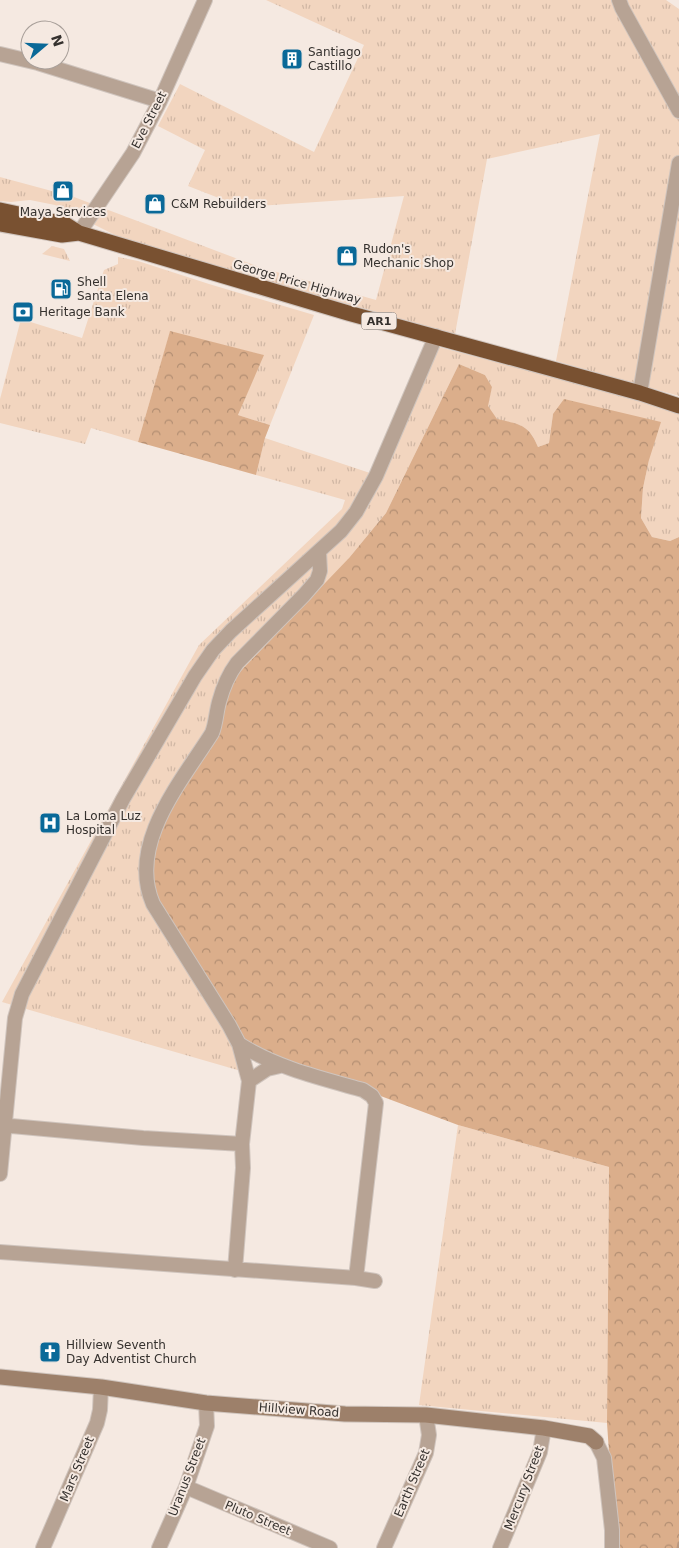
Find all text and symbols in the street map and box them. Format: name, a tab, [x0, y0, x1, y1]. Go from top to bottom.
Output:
north arrow	[20, 20, 70, 70]
text: N	[48, 33, 67, 49]
place label: Santiago Castillo	[308, 45, 361, 73]
building icon: Santiago Castillo	[280, 47, 304, 71]
street label: Eve Street	[129, 89, 170, 151]
shop icon: Maya Services	[51, 179, 75, 203]
shop icon: C&M Rebuilders	[143, 192, 167, 216]
place label: C&M Rebuilders	[171, 197, 266, 211]
place label: Maya Services	[20, 205, 106, 219]
place label: Rudon's Mechanic Shop	[363, 242, 454, 270]
shop icon: Rudon's Mechanic Shop	[335, 244, 359, 268]
street label: George Price Highway	[231, 257, 363, 307]
place label: Shell Santa Elena	[77, 275, 149, 303]
fuel station icon: Shell Santa Elena	[49, 277, 73, 301]
bank icon: Heritage Bank	[11, 300, 35, 324]
place label: Heritage Bank	[39, 305, 125, 319]
road number: AR1	[362, 312, 396, 330]
place label: La Loma Luz Hospital	[66, 809, 141, 837]
hospital icon: La Loma Luz Hospital	[38, 811, 62, 835]
place label: Hillview Seventh Day Adventist Church	[66, 1338, 197, 1366]
church icon: Hillview Seventh Day Adventist Church	[38, 1340, 62, 1364]
street label: Hillview Road	[258, 1400, 340, 1420]
street label: Mars Street	[57, 1434, 97, 1504]
street label: Uranus Street	[166, 1436, 208, 1518]
street label: Mercury Street	[502, 1444, 547, 1532]
street label: Earth Street	[391, 1447, 433, 1519]
street label: Pluto Street	[223, 1498, 293, 1538]

